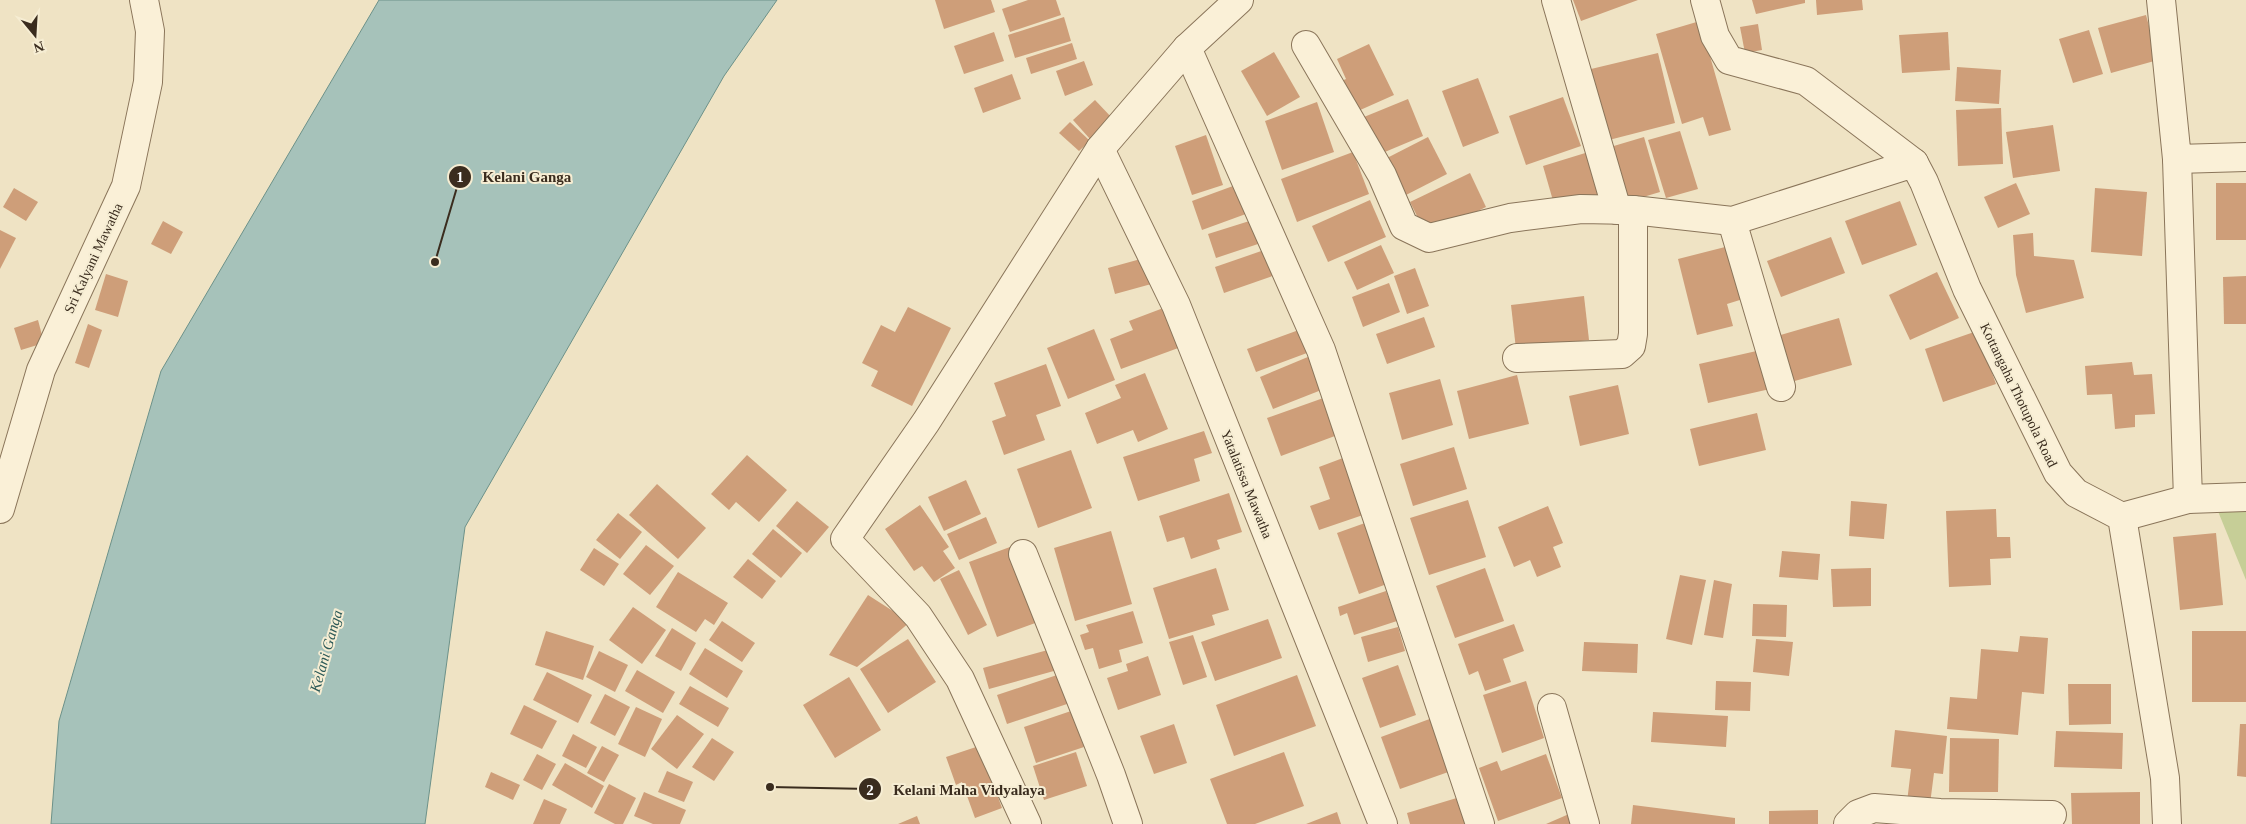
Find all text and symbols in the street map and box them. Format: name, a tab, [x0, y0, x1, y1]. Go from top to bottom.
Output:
north arrow	[10, 10, 60, 60]
text: N	[32, 38, 46, 56]
callout: Kelani Ganga	[447, 162, 581, 192]
text: 1	[456, 169, 464, 185]
text: Kelani Ganga	[483, 169, 572, 185]
street label: Sri Kalyani Mawatha	[61, 200, 126, 316]
street label: Kottangaha Thotupola Road	[1977, 321, 2060, 470]
street label: Yatalatissa Mawatha	[1218, 428, 1275, 541]
water label: Kelani Ganga	[306, 608, 345, 695]
callout: Kelani Maha Vidyalaya	[858, 774, 1055, 804]
text: 2	[866, 782, 874, 798]
text: Kelani Maha Vidyalaya	[893, 782, 1045, 798]

